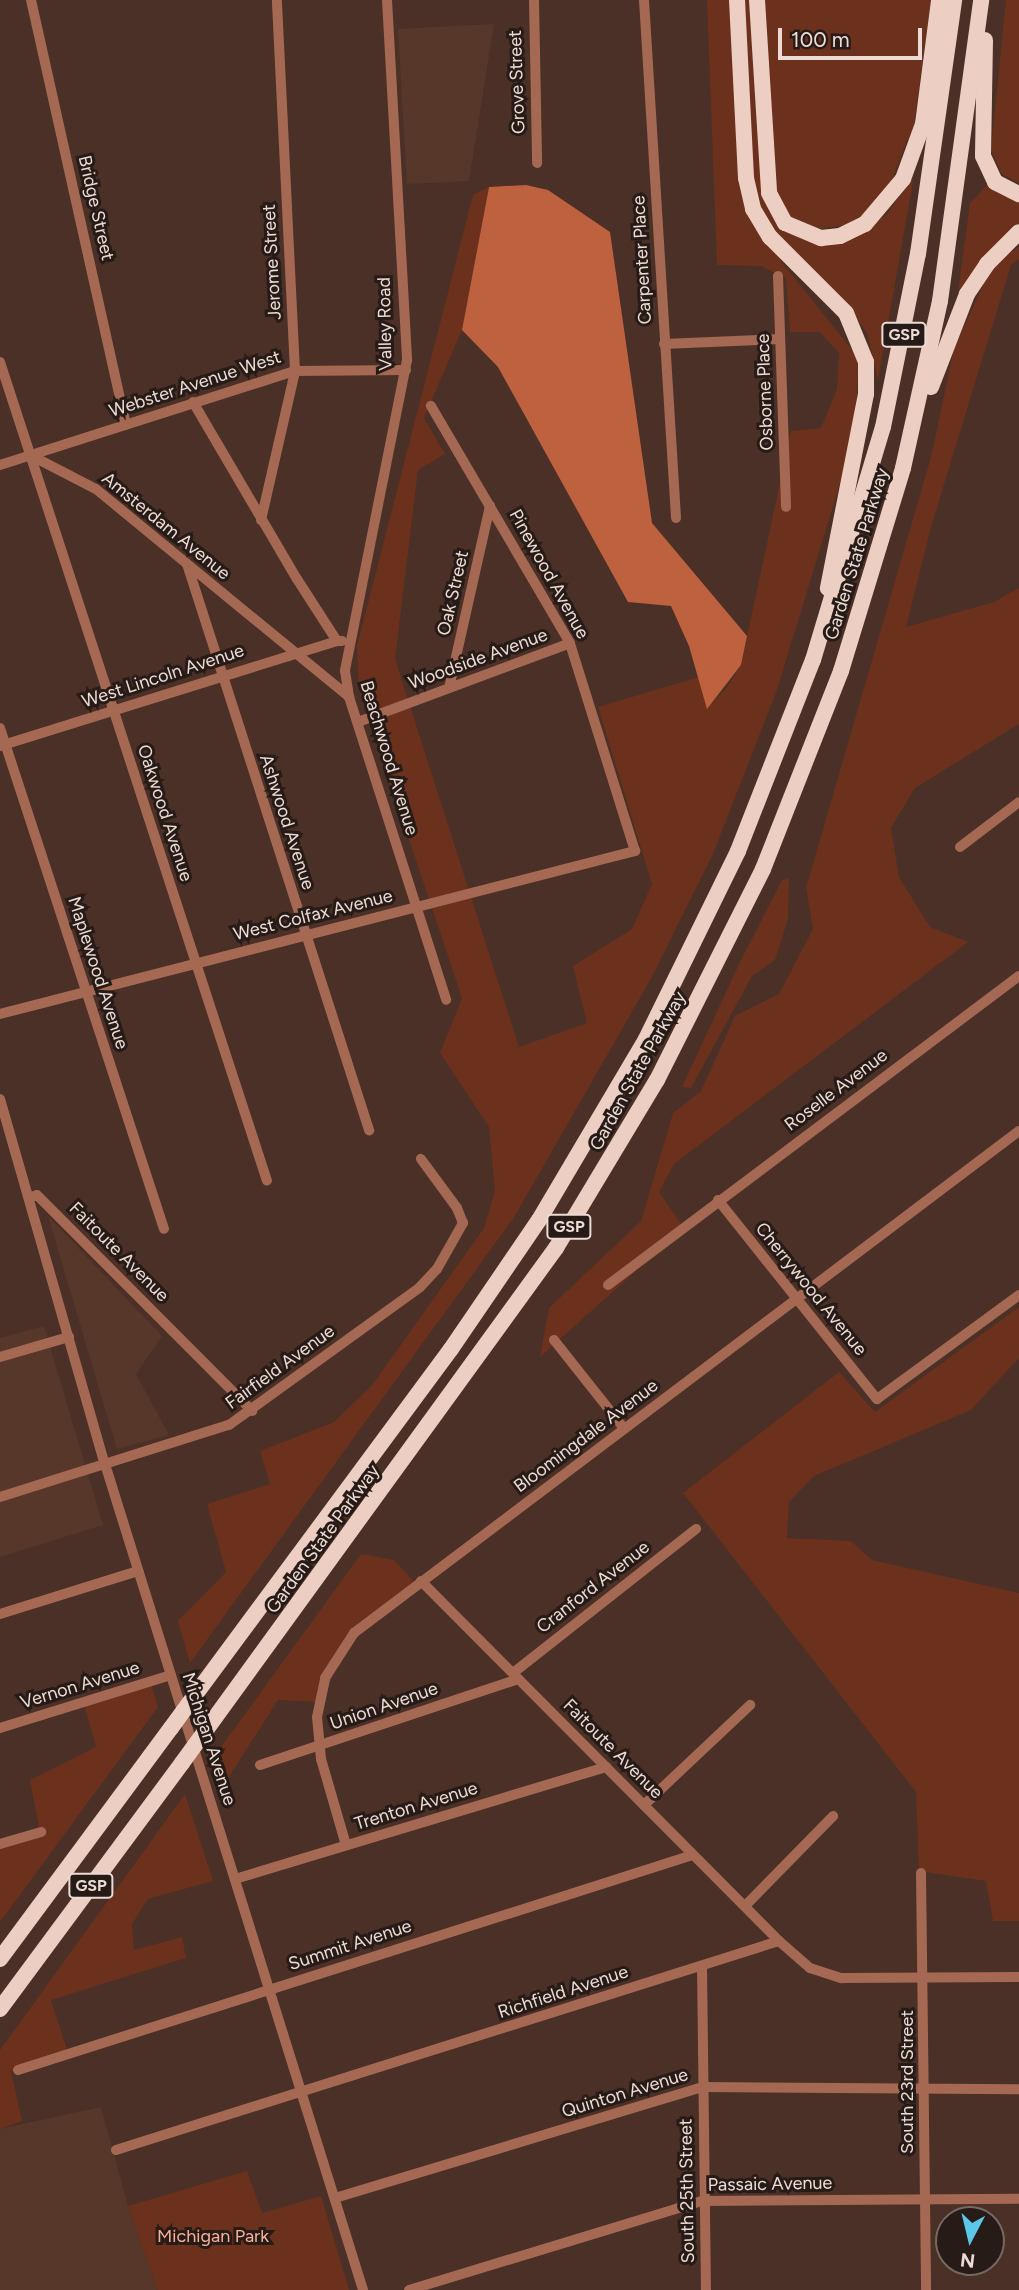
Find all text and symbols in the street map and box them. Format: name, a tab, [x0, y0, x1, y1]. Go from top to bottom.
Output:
scale bar	[781, 14, 925, 58]
text: 100 m	[791, 27, 850, 52]
street label: Grove Street	[504, 30, 530, 134]
street label: Bridge Street	[73, 153, 119, 263]
street label: Carpenter Place	[628, 195, 656, 325]
street label: Jerome Street	[258, 204, 286, 320]
street label: Valley Road	[373, 277, 397, 371]
road number: GSP	[881, 322, 927, 348]
street label: Osborne Place	[752, 333, 778, 451]
street label: Webster Avenue West	[106, 346, 284, 422]
street label: Garden State Parkway	[821, 465, 893, 643]
street label: Amsterdam Avenue	[97, 468, 235, 584]
street label: Pinewood Avenue	[504, 505, 594, 643]
street label: Oak Street	[433, 548, 473, 638]
street label: Woodside Avenue	[406, 624, 550, 694]
street label: West Lincoln Avenue	[79, 640, 247, 712]
street label: Beachwood Avenue	[355, 678, 423, 838]
street label: Oakwood Avenue	[133, 742, 197, 884]
street label: Ashwood Avenue	[255, 752, 319, 892]
street label: West Colfax Avenue	[231, 885, 395, 945]
street label: Maplewood Avenue	[63, 894, 133, 1052]
street label: Garden State Parkway	[585, 988, 691, 1154]
street label: Roselle Avenue	[780, 1044, 892, 1136]
street label: Faitoute Avenue	[65, 1198, 173, 1306]
road number: GSP	[546, 1214, 592, 1240]
street label: Cherrywood Avenue	[751, 1218, 871, 1360]
street label: Fairfield Avenue	[221, 1320, 339, 1414]
street label: Bloomingdale Avenue	[510, 1375, 662, 1497]
street label: Garden State Parkway	[262, 1460, 384, 1618]
street label: Cranford Avenue	[532, 1536, 654, 1638]
street label: Vernon Avenue	[18, 1657, 142, 1713]
street label: Michigan Avenue	[177, 1670, 241, 1808]
street label: Union Avenue	[327, 1677, 441, 1735]
street label: Faitoute Avenue	[559, 1695, 667, 1803]
street label: Trenton Avenue	[352, 1777, 480, 1835]
road number: GSP	[68, 1874, 114, 1898]
street label: Summit Avenue	[286, 1915, 414, 1975]
street label: Richfield Avenue	[495, 1961, 631, 2023]
street label: South 23rd Street	[896, 2010, 918, 2154]
street label: Quinton Avenue	[559, 2064, 691, 2122]
street label: South 25th Street	[675, 2118, 699, 2264]
street label: Passaic Avenue	[708, 2172, 832, 2196]
north arrow	[935, 2206, 1005, 2276]
park label: Michigan Park	[157, 2225, 269, 2247]
text: N	[959, 2248, 976, 2273]

